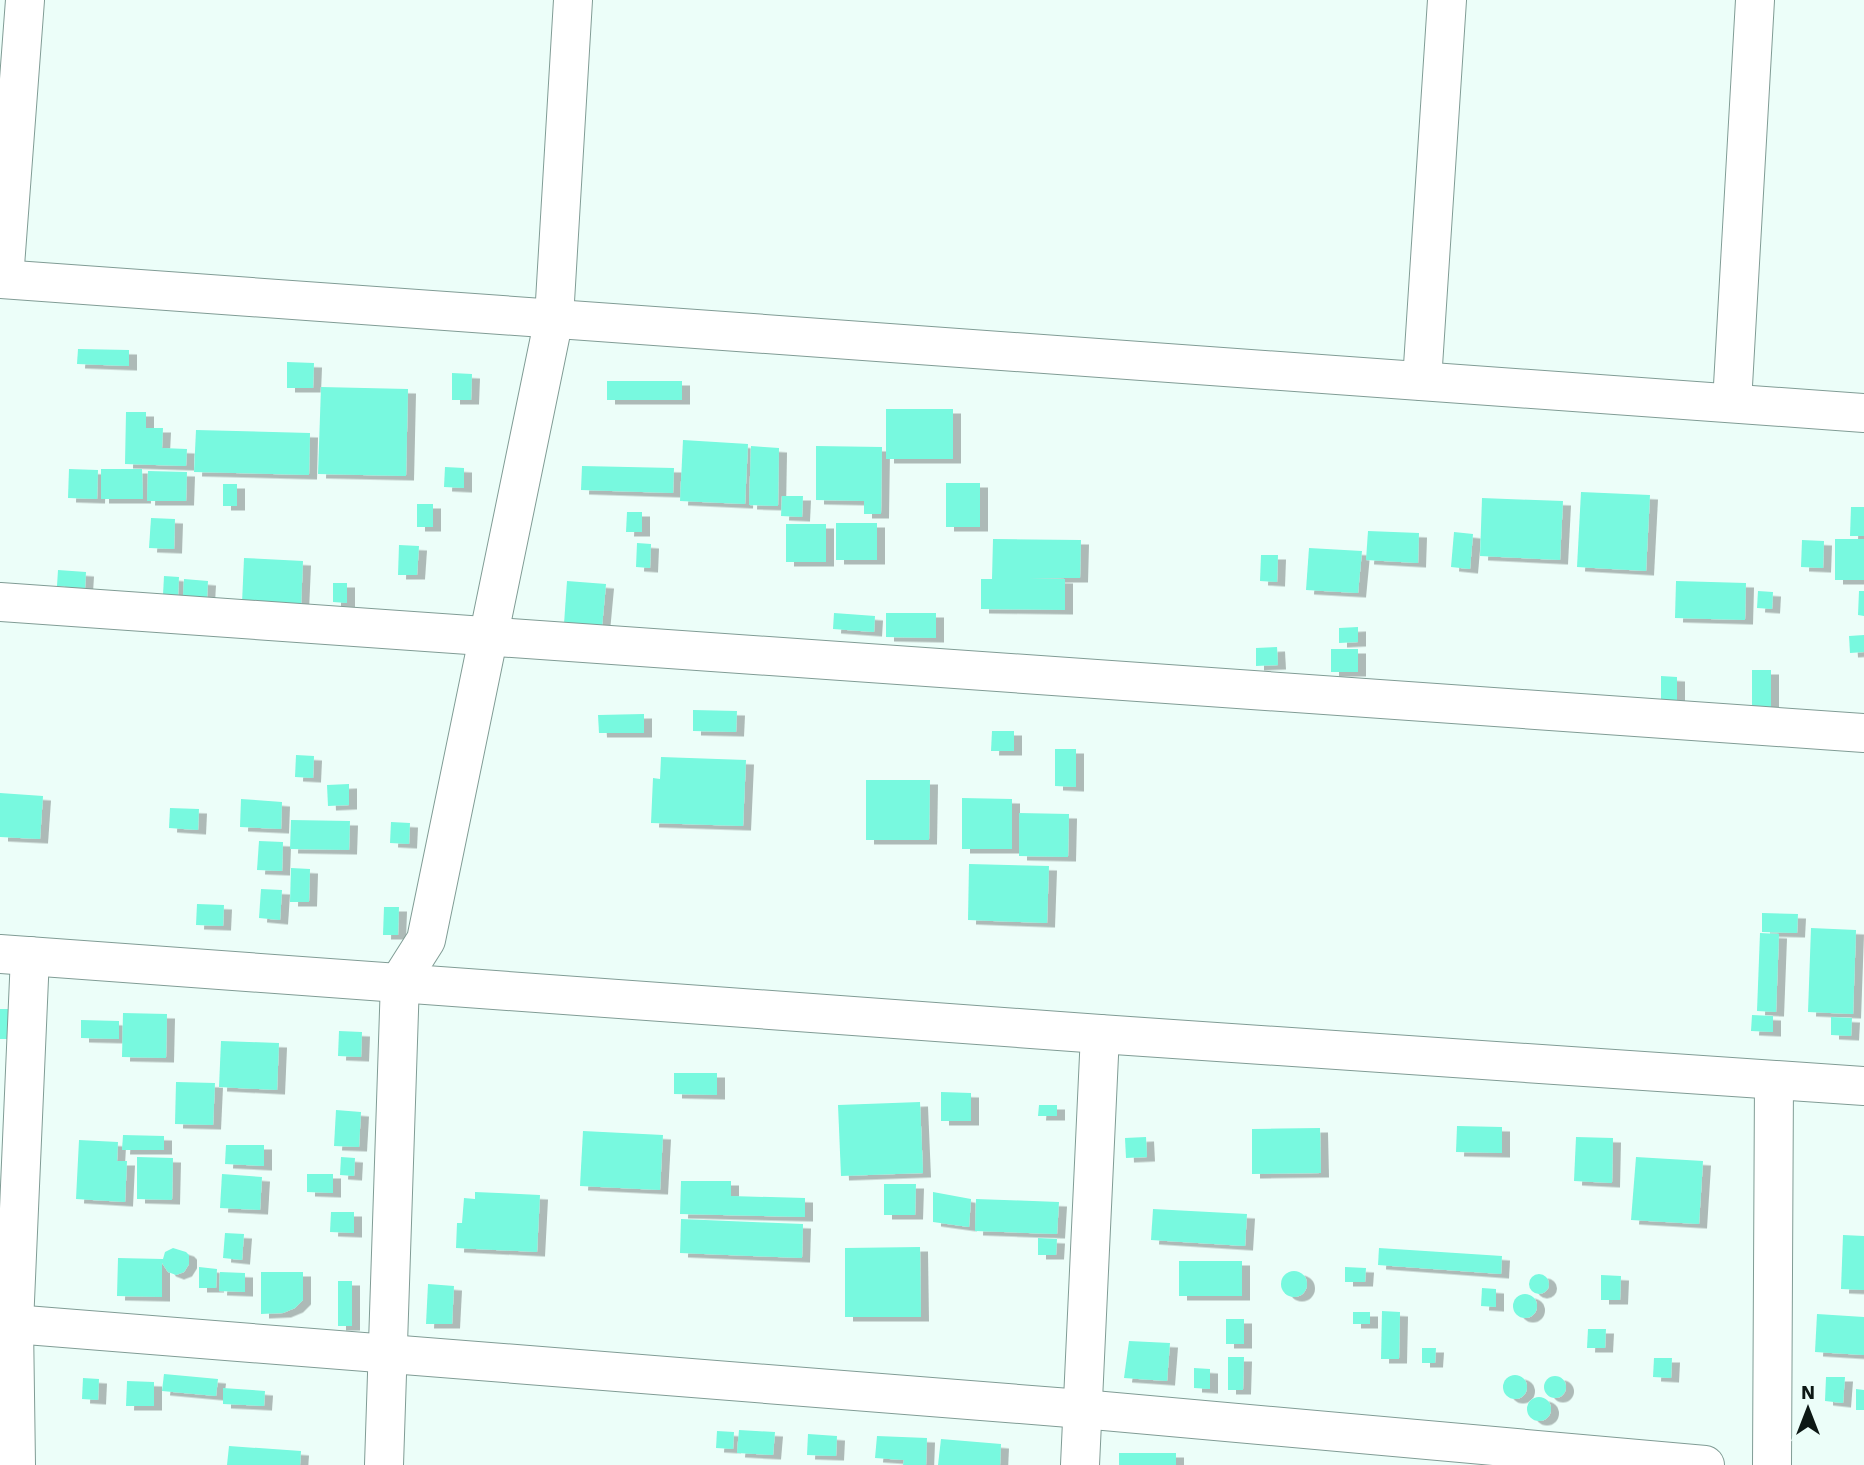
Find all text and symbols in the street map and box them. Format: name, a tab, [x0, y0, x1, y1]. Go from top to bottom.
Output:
north arrow	[1773, 1374, 1843, 1444]
text: N	[1801, 1381, 1815, 1404]

